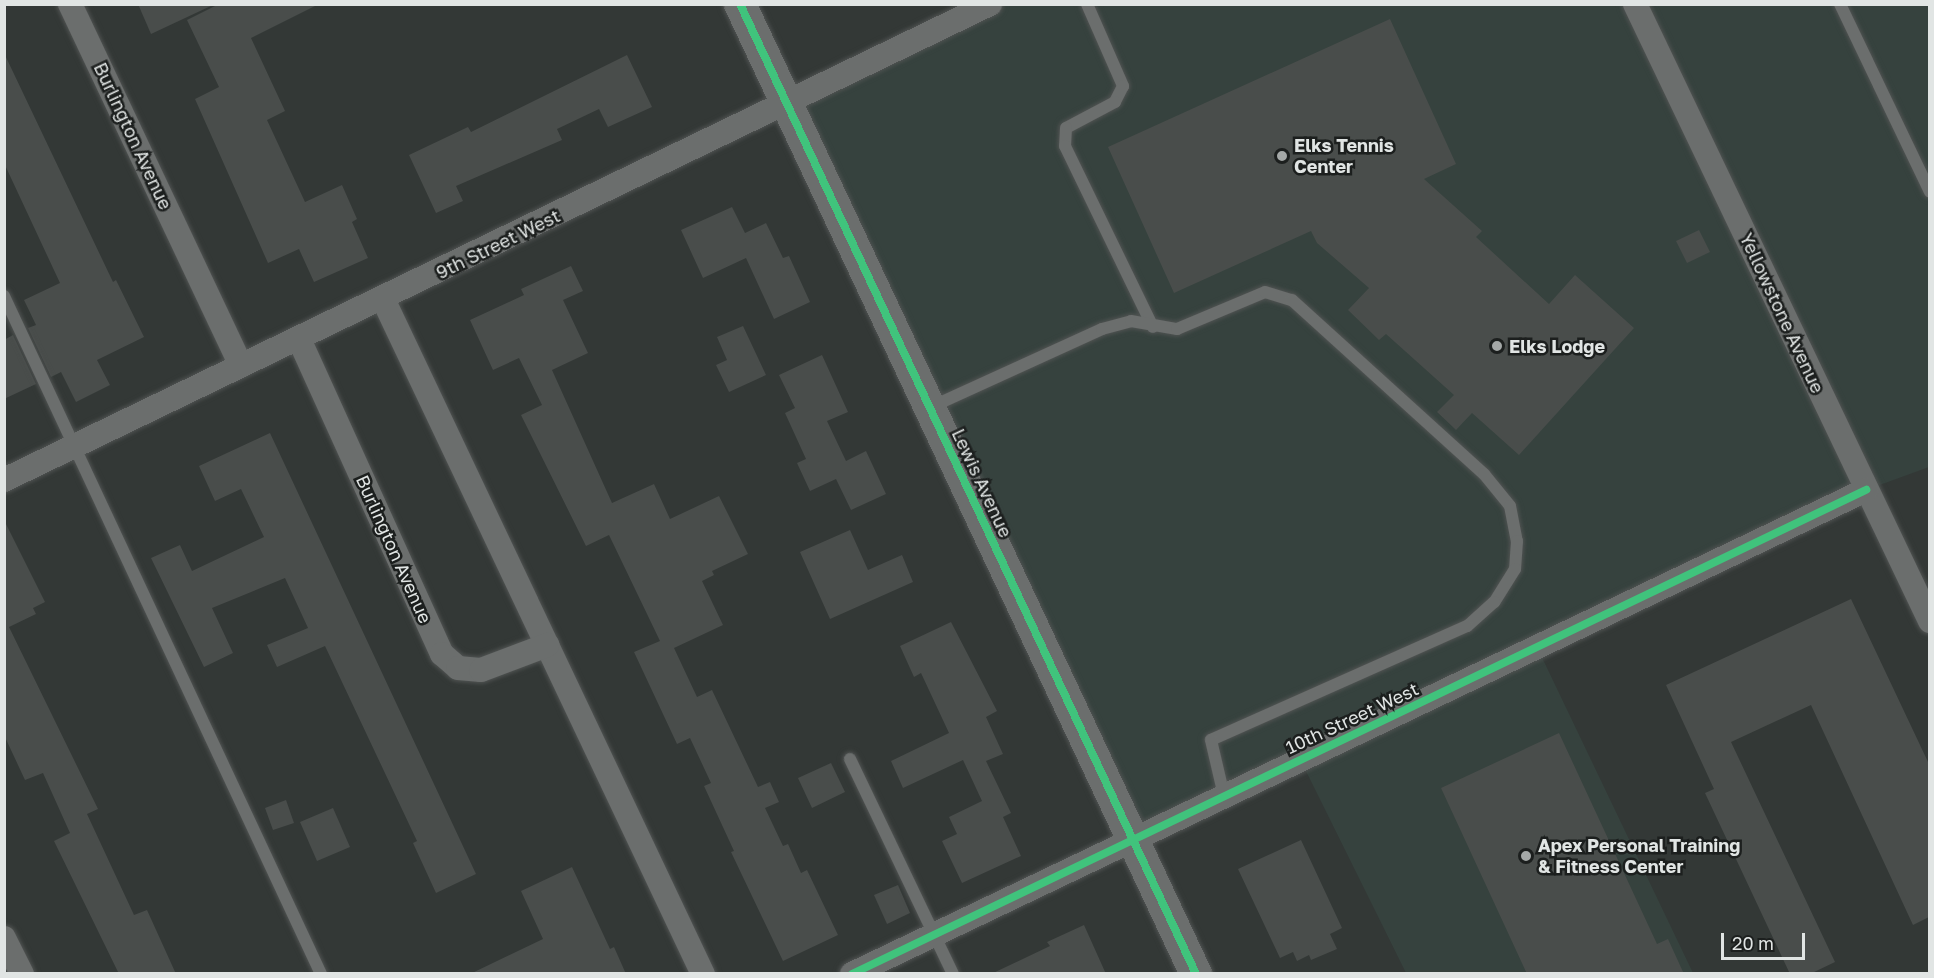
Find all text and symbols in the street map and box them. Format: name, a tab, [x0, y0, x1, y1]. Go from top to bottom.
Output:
street label: Burlington Avenue	[89, 59, 177, 213]
place label: Elks Tennis Center	[1294, 135, 1394, 178]
marker: Elks Tennis Center	[1275, 149, 1289, 163]
street label: 9th Street West	[433, 205, 563, 283]
street label: Yellowstone Avenue	[1735, 230, 1829, 396]
place label: Elks Lodge	[1509, 335, 1605, 357]
marker: Elks Lodge	[1490, 339, 1504, 353]
street label: Lewis Avenue	[947, 425, 1017, 541]
street label: Burlington Avenue	[352, 472, 436, 626]
street label: 10th Street West	[1282, 678, 1422, 758]
place label: Apex Personal Training & Fitness Center	[1538, 835, 1740, 878]
marker: Apex Personal Training & Fitness Center	[1519, 849, 1533, 863]
scale bar	[1724, 921, 1808, 959]
text: 20 m	[1732, 932, 1774, 954]

